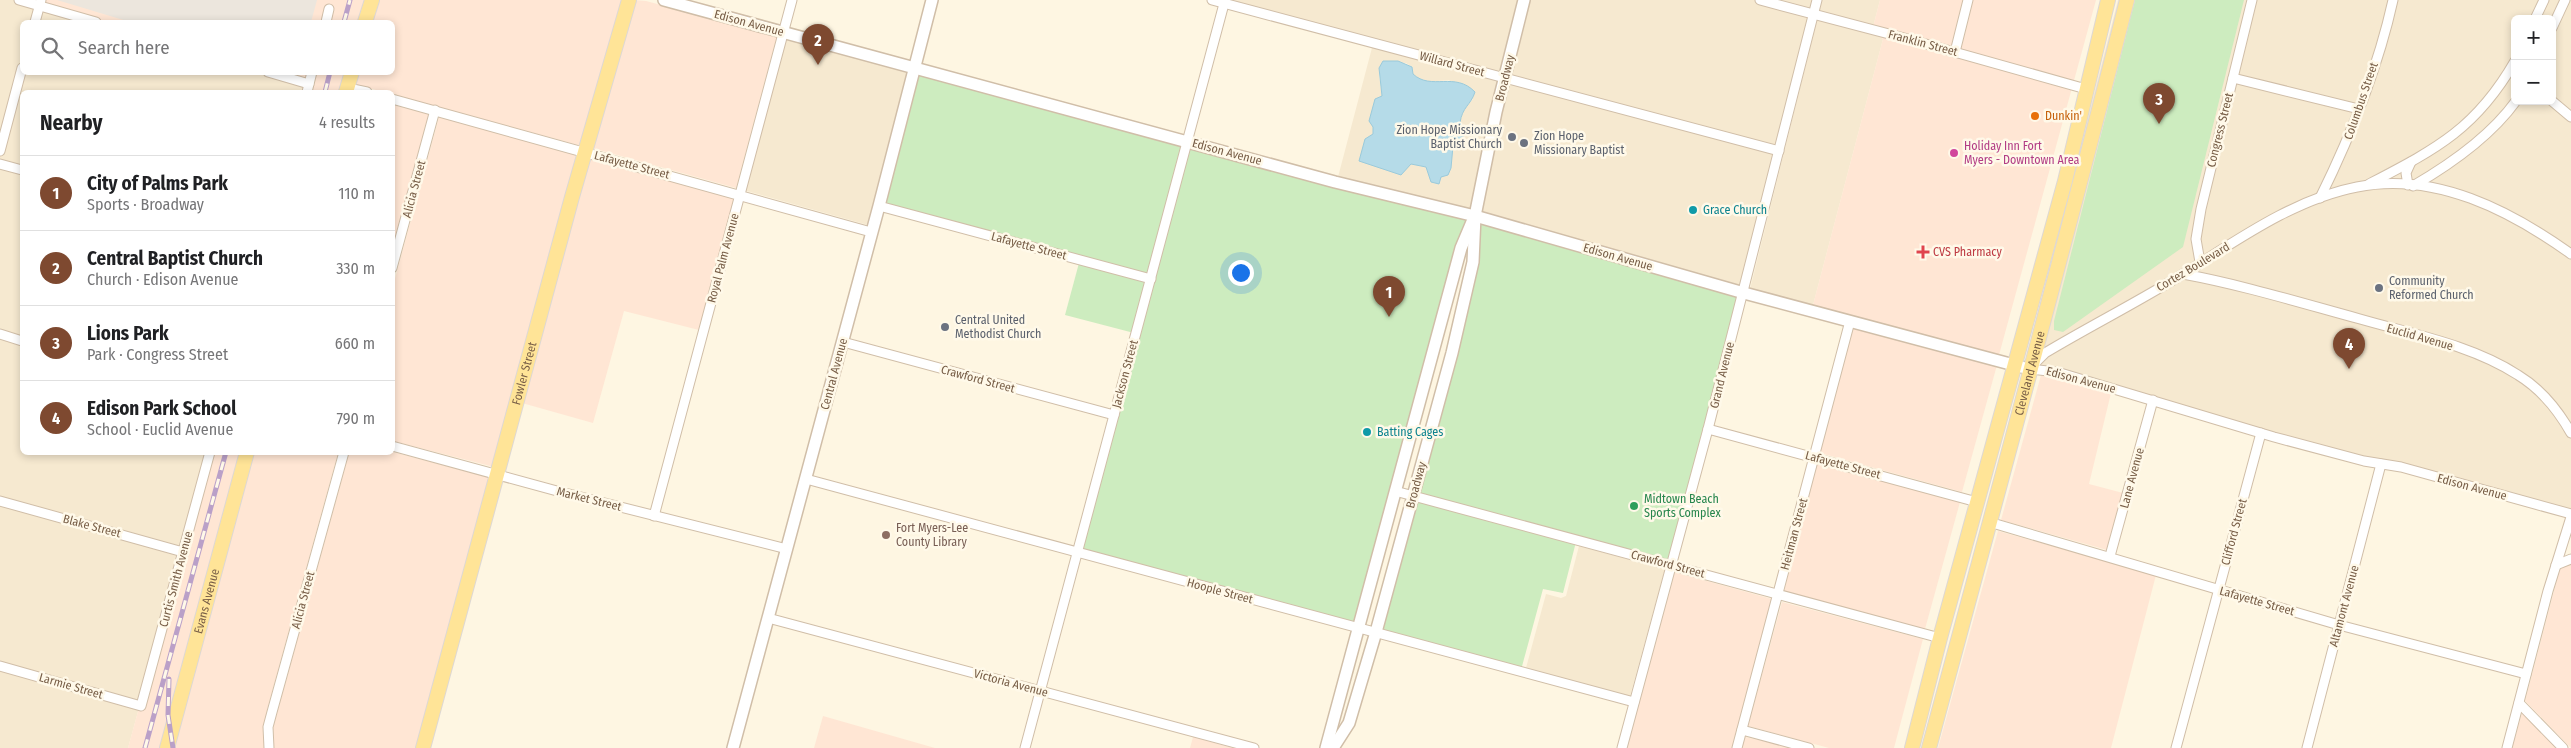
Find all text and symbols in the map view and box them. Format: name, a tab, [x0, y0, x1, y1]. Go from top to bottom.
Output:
street label: Edison Avenue	[713, 7, 785, 39]
map controls	[2511, 15, 2556, 105]
button: +	[2511, 15, 2556, 60]
search box	[20, 20, 395, 75]
pin: 2	[802, 24, 834, 65]
street label: Franklin Street	[1887, 27, 1959, 59]
icon: search	[38, 34, 66, 62]
text: Search here	[78, 36, 170, 59]
street label: Willard Street	[1418, 49, 1486, 79]
street label: Broadway	[1492, 53, 1518, 103]
street label: Columbus Street	[2341, 60, 2381, 142]
button: −	[2511, 60, 2556, 105]
pin: 3	[2143, 83, 2175, 124]
street label: Congress Street	[2204, 91, 2236, 169]
place label: Dunkin'	[2045, 109, 2082, 123]
text: Nearby	[40, 110, 102, 136]
marker: Dunkin'	[2029, 110, 2041, 122]
text: 4 results	[319, 113, 375, 132]
place label: Zion Hope Missionary Baptist Church	[1396, 123, 1503, 151]
place label: Zion Hope Missionary Baptist	[1534, 129, 1624, 157]
marker: Zion Hope Missionary Baptist Church	[1506, 131, 1518, 143]
street label: Edison Avenue	[1191, 136, 1263, 168]
marker: Zion Hope Missionary Baptist	[1518, 137, 1530, 149]
place label: Holiday Inn Fort Myers - Downtown Area	[1964, 139, 2079, 167]
marker: Holiday Inn Fort Myers - Downtown Area	[1948, 147, 1960, 159]
street label: Lafayette Street	[593, 148, 671, 182]
street label: Alicia Street	[400, 159, 428, 219]
text: City of Palms Park	[87, 172, 228, 195]
text: 1	[53, 184, 59, 203]
text: 110 m	[338, 184, 375, 203]
text: Sports · Broadway	[87, 195, 204, 214]
place label: Grace Church	[1703, 203, 1767, 217]
marker: Grace Church	[1687, 204, 1699, 216]
street label: Royal Palm Avenue	[704, 212, 742, 304]
street label: Lafayette Street	[990, 229, 1068, 263]
street label: Edison Avenue	[1582, 240, 1654, 274]
street label: Cortez Boulevard	[2154, 240, 2232, 294]
place label: CVS Pharmacy	[1933, 245, 2002, 259]
marker: CVS Pharmacy	[1917, 246, 1929, 258]
text: Central Baptist Church	[87, 247, 263, 270]
text: 2	[52, 259, 60, 278]
text: 330 m	[336, 259, 375, 278]
your location	[1228, 260, 1254, 286]
text: Church · Edison Avenue	[87, 270, 238, 289]
place label: Community Reformed Church	[2389, 274, 2474, 302]
pin: 1	[1373, 276, 1405, 317]
marker: Community Reformed Church	[2373, 282, 2385, 294]
place label: Central United Methodist Church	[955, 313, 1041, 341]
marker: Central United Methodist Church	[939, 321, 951, 333]
street label: Euclid Avenue	[2385, 321, 2455, 353]
text: Lions Park	[87, 322, 169, 345]
pin: 4	[2333, 328, 2365, 369]
street label: Cleveland Avenue	[2012, 329, 2048, 417]
text: 3	[52, 334, 60, 353]
text: 660 m	[335, 334, 375, 353]
street label: Central Avenue	[818, 337, 850, 411]
street label: Jackson Street	[1109, 338, 1141, 410]
street label: Fowler Street	[509, 340, 539, 406]
street label: Grand Avenue	[1707, 340, 1737, 410]
text: Park · Congress Street	[87, 345, 228, 364]
street label: Crawford Street	[940, 362, 1017, 396]
street label: Edison Avenue	[2045, 364, 2117, 396]
text: Edison Park School	[87, 397, 236, 420]
text: 4	[52, 409, 60, 428]
text: 790 m	[337, 409, 375, 428]
text: School · Euclid Avenue	[87, 420, 233, 439]
place label: Batting Cages	[1377, 425, 1443, 439]
marker: Batting Cages	[1361, 426, 1373, 438]
street label: Lane Avenue	[2117, 446, 2147, 510]
street label: Lafayette Street	[1804, 448, 1882, 482]
street label: Broadway	[1403, 460, 1429, 510]
street label: Edison Avenue	[2436, 471, 2508, 503]
street label: Market Street	[555, 484, 623, 514]
place label: Midtown Beach Sports Complex	[1644, 492, 1721, 520]
street label: Heitman Street	[1778, 496, 1810, 572]
street label: Clifford Street	[2218, 497, 2250, 567]
marker: Midtown Beach Sports Complex	[1628, 500, 1640, 512]
street label: Blake Street	[62, 512, 123, 540]
place label: Fort Myers-Lee County Library	[896, 521, 968, 549]
marker: Fort Myers-Lee County Library	[880, 529, 892, 541]
street label: Curtis Smith Avenue	[156, 530, 196, 628]
street label: Crawford Street	[1630, 547, 1707, 581]
street label: Altamont Avenue	[2326, 564, 2362, 648]
street label: Evans Avenue	[191, 567, 222, 635]
street label: Alicia Street	[289, 570, 317, 630]
street label: Hoople Street	[1186, 575, 1255, 607]
street label: Lafayette Street	[2218, 584, 2296, 618]
street label: Victoria Avenue	[972, 666, 1050, 700]
street label: Larmie Street	[37, 670, 105, 702]

